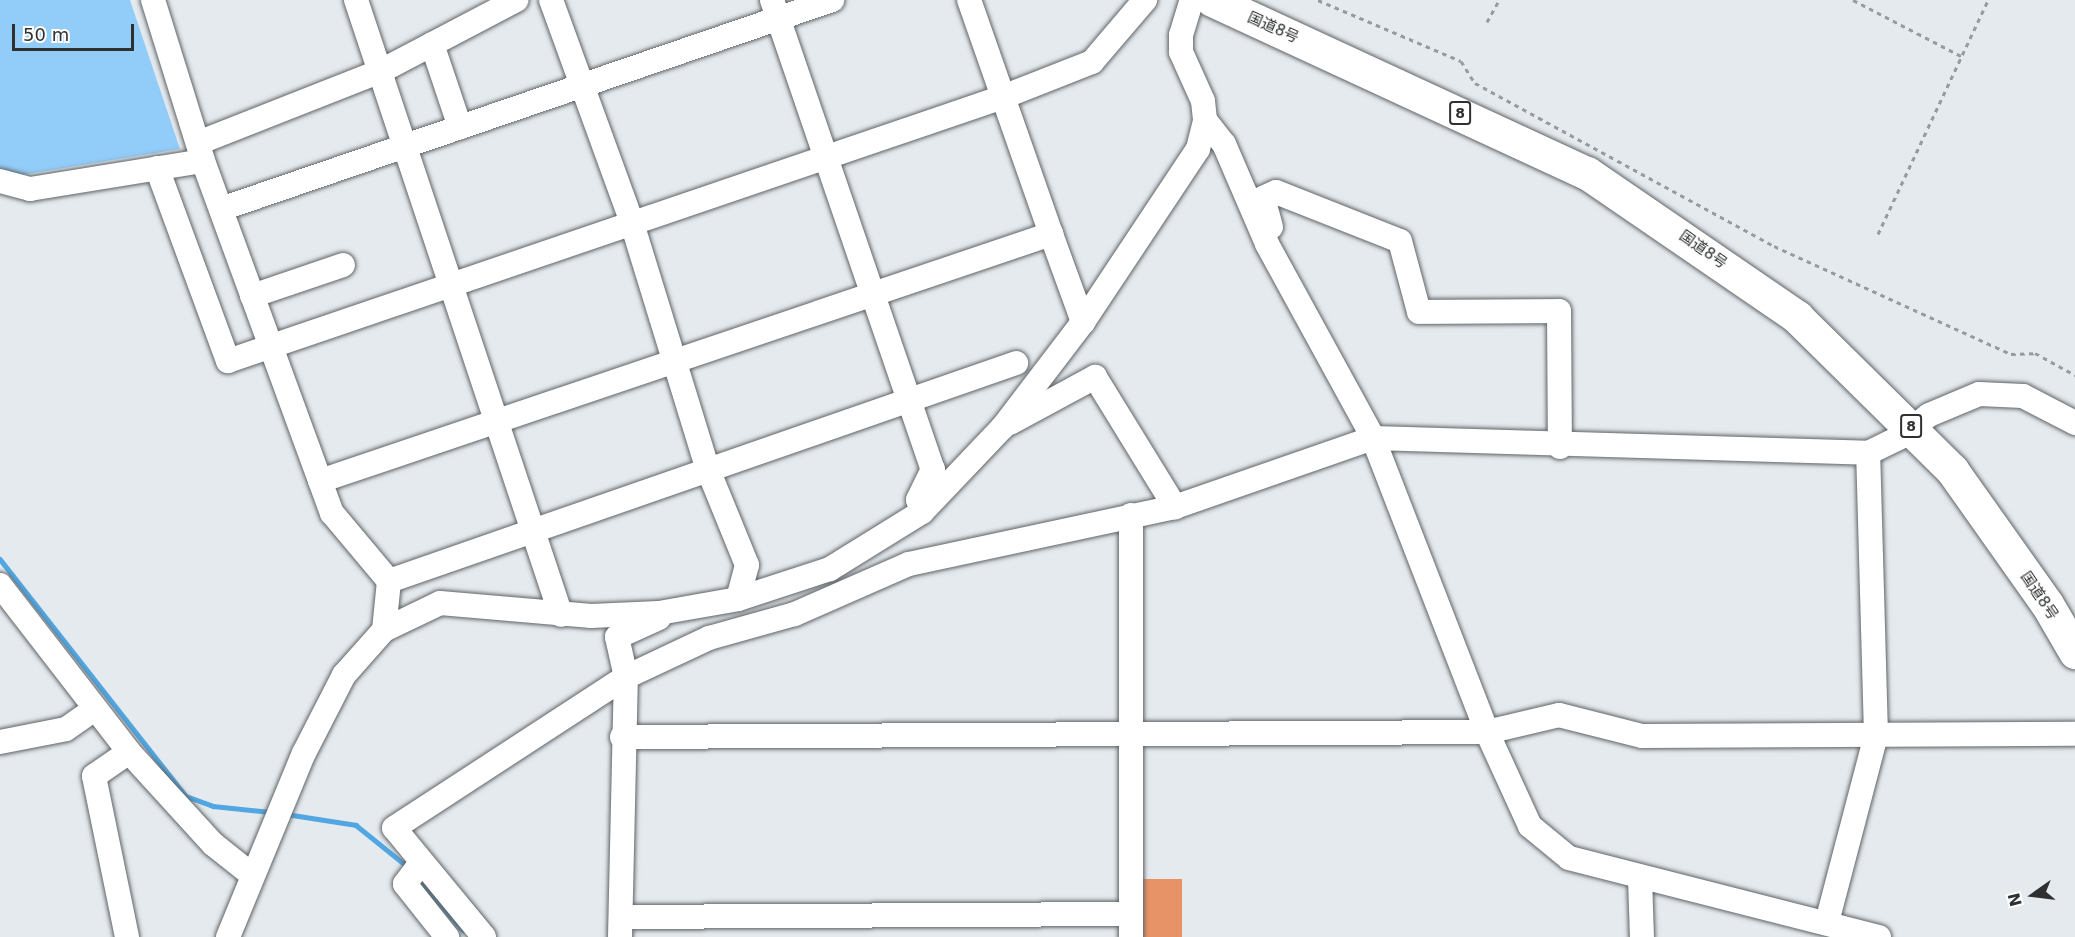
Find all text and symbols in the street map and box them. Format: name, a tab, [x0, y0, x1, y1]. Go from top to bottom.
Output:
street label: 国道8号	[1244, 9, 1302, 47]
scale bar	[15, 12, 136, 50]
text: 50 m	[23, 24, 69, 45]
road number: 8	[1448, 102, 1472, 124]
street label: 国道8号	[1675, 227, 1731, 273]
road number: 8	[1899, 415, 1923, 437]
street label: 国道8号	[2016, 568, 2062, 624]
north arrow	[2003, 865, 2063, 925]
text: N	[2004, 891, 2026, 908]

